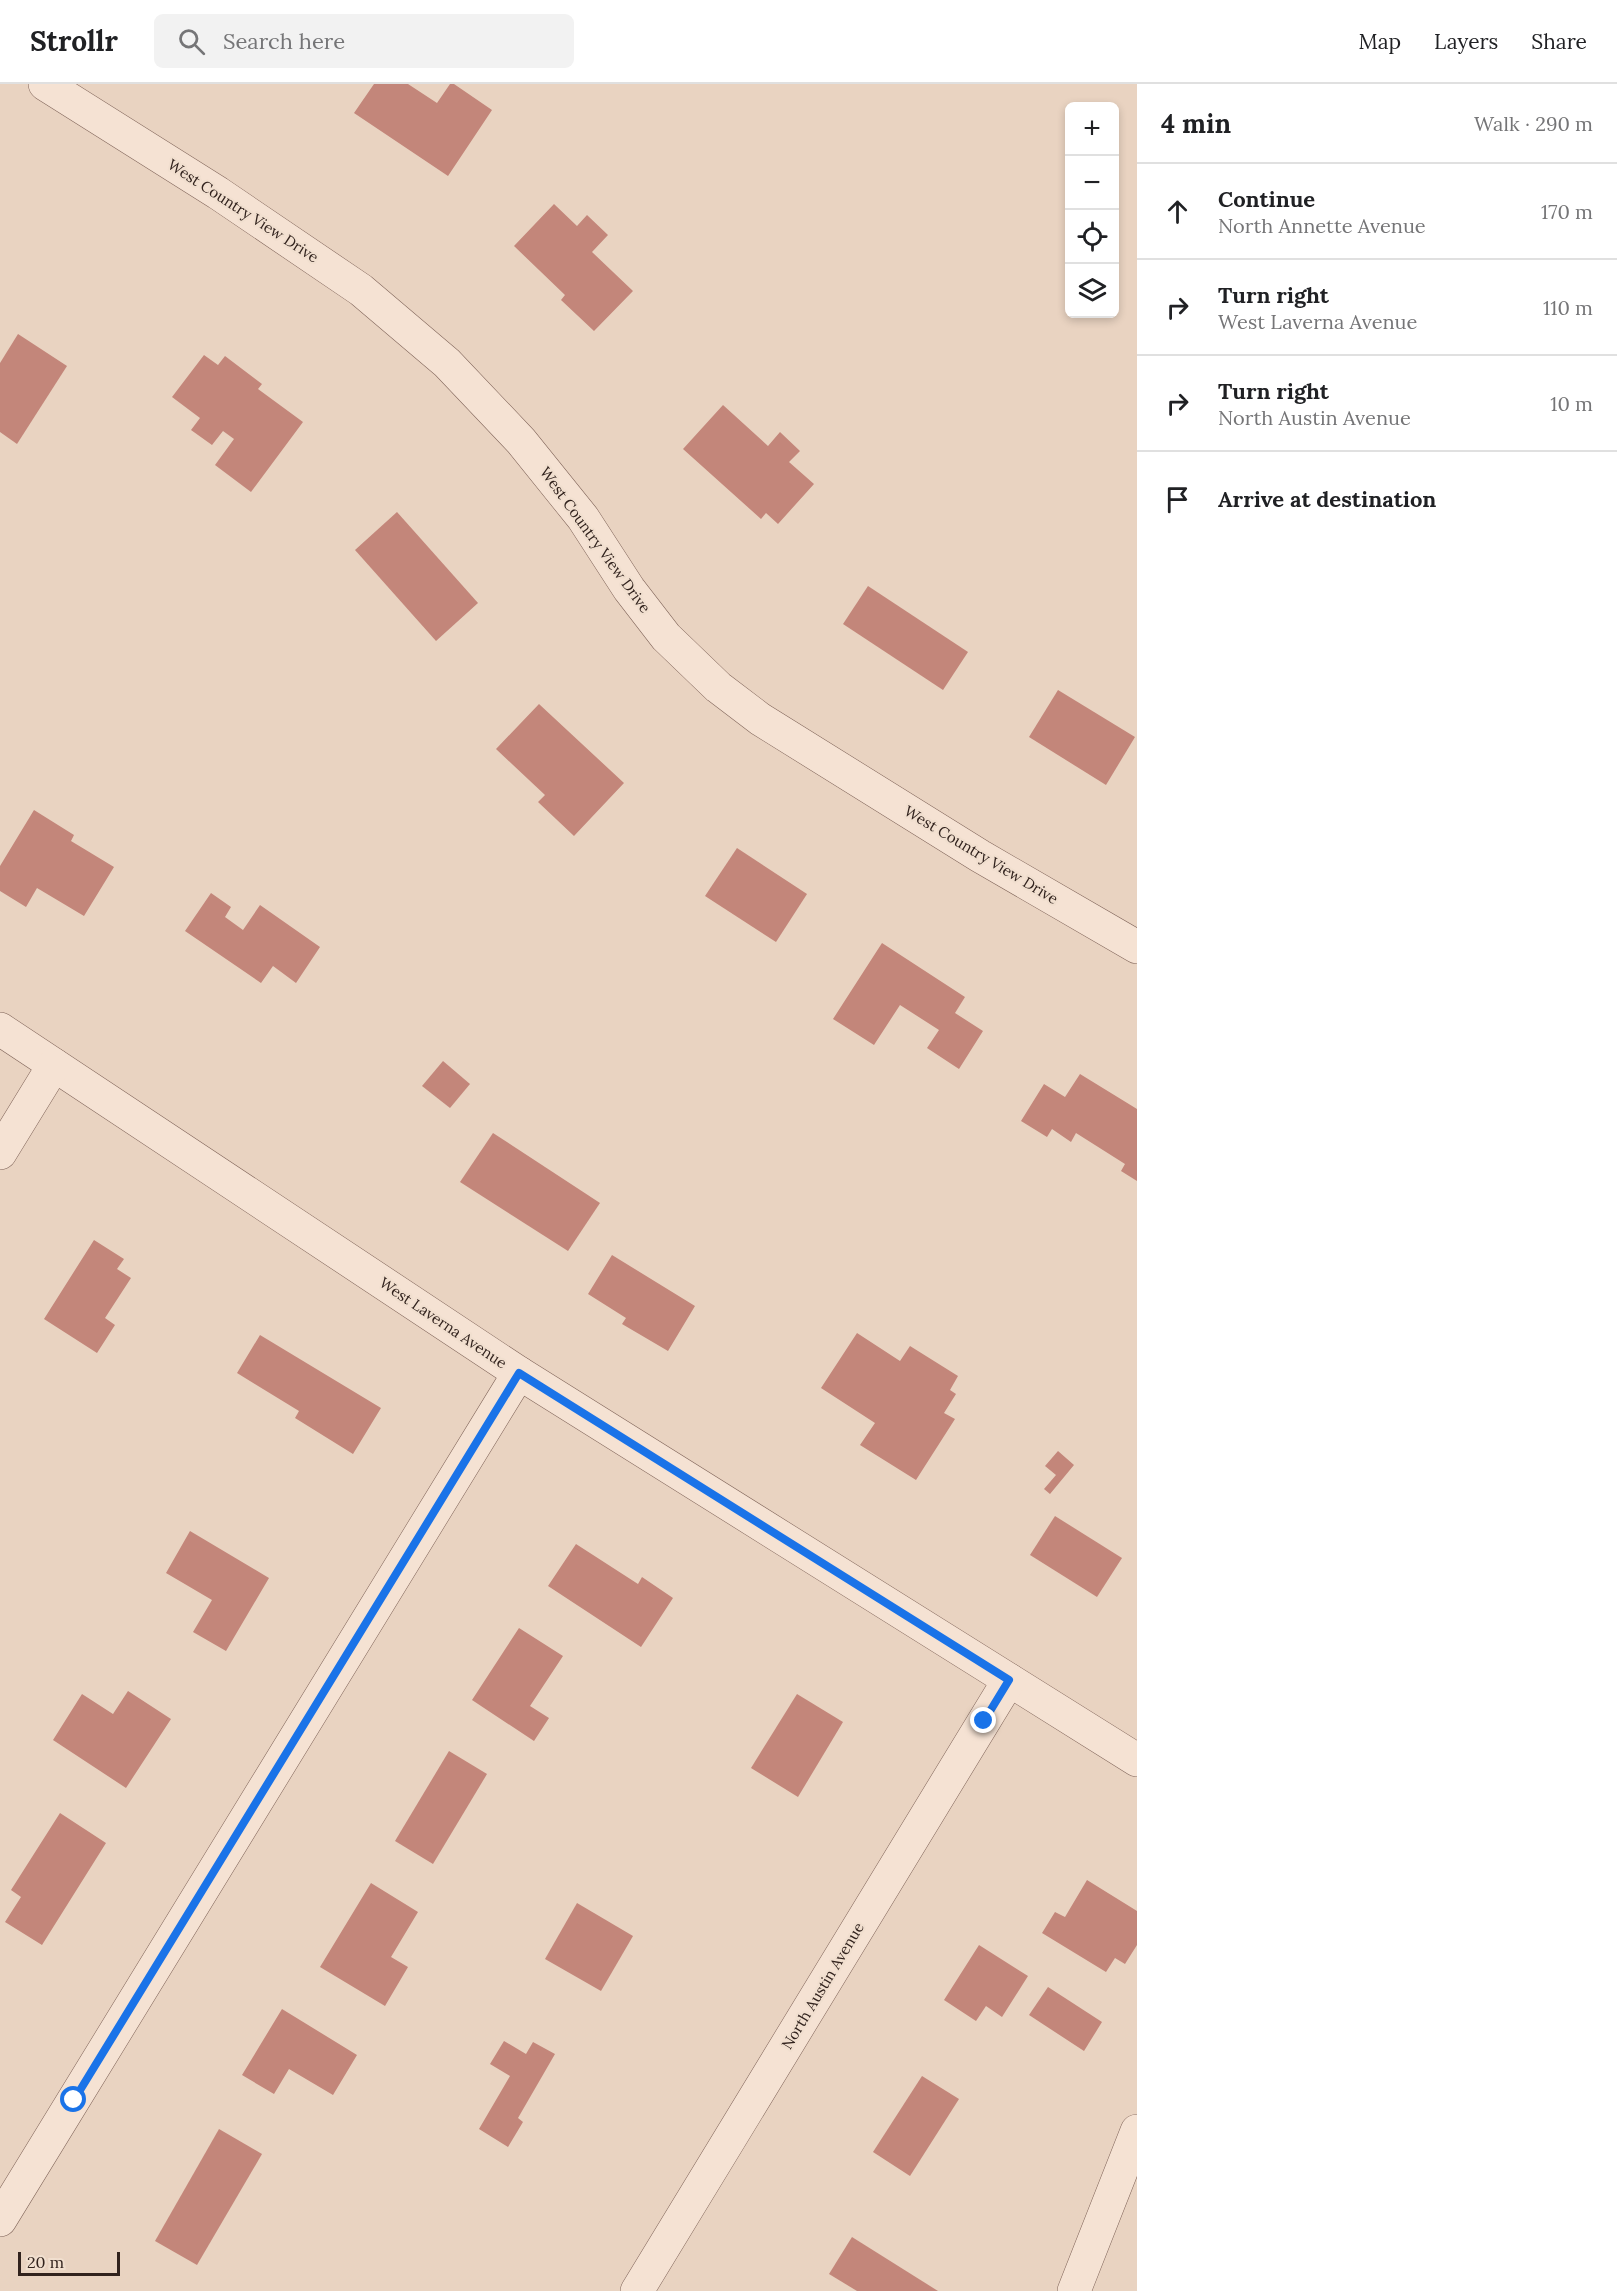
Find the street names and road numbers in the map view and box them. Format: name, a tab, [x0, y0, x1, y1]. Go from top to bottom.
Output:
street label: West Country View Drive	[164, 155, 322, 267]
street label: West Country View Drive	[536, 463, 655, 617]
street label: West Country View Drive	[901, 801, 1062, 908]
street label: West Laverna Avenue	[376, 1273, 511, 1372]
street label: North Austin Avenue	[777, 1919, 868, 2053]

